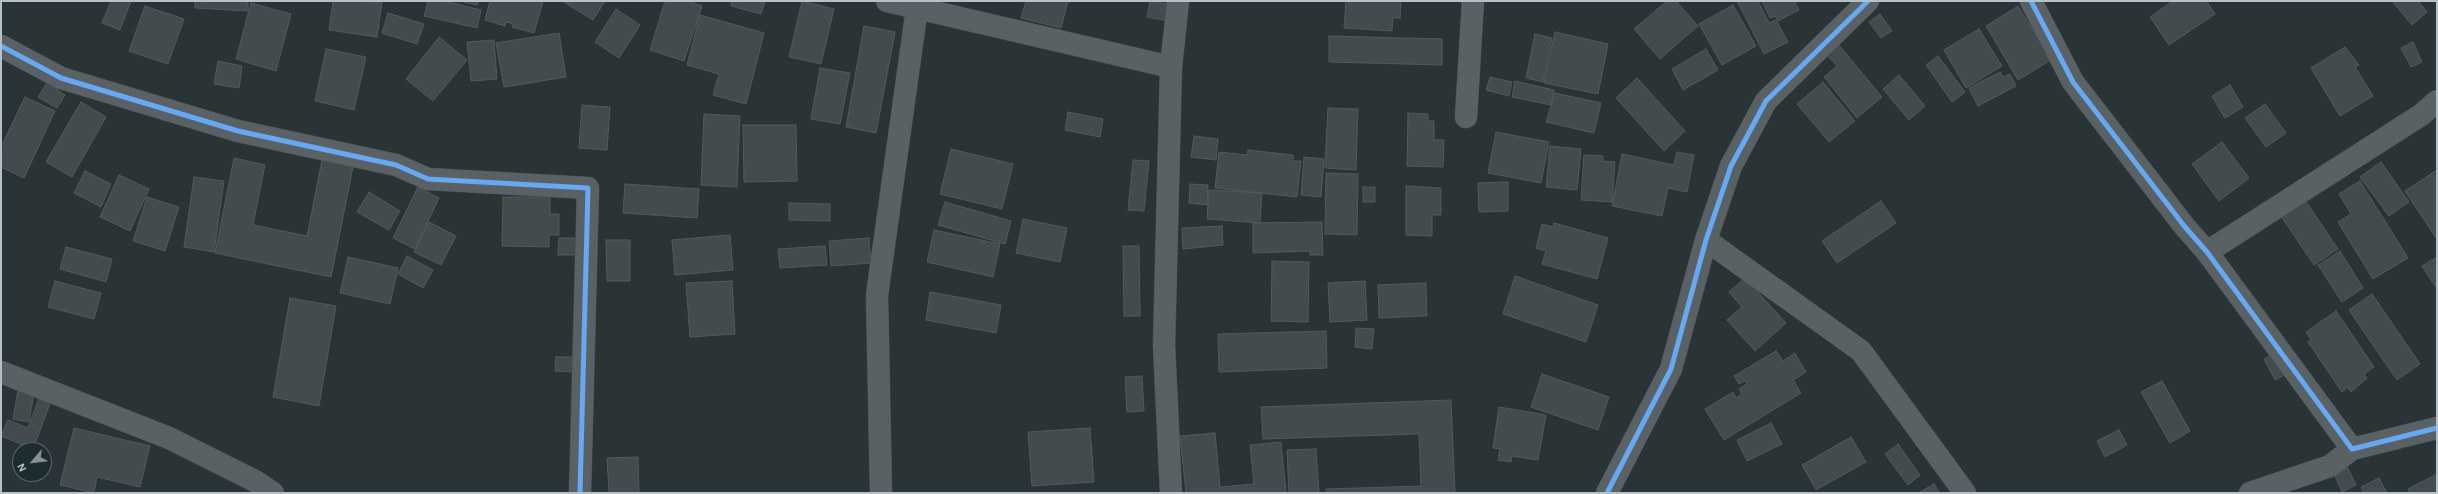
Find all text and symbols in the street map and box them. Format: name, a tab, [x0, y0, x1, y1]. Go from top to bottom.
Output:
north arrow	[12, 442, 52, 482]
text: N	[15, 461, 28, 473]

